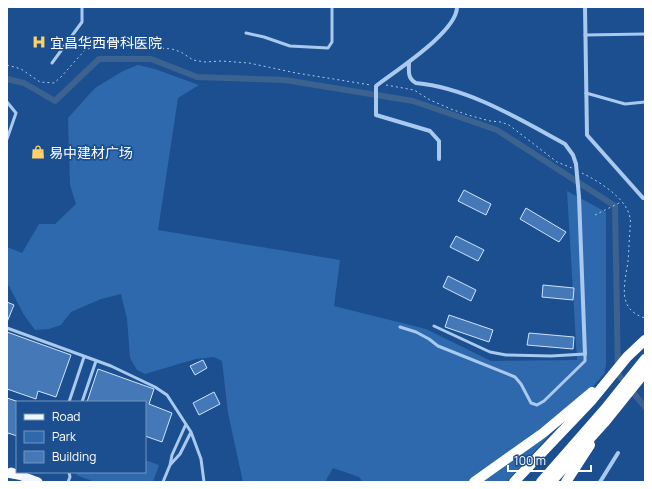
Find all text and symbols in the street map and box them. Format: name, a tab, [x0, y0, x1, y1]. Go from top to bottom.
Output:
place label: 宜昌华西骨科医院	[50, 33, 162, 52]
hospital icon: 宜昌华西骨科医院	[31, 34, 47, 50]
place label: 易中建材广场	[49, 143, 133, 162]
shop icon: 易中建材广场	[30, 144, 46, 160]
legend	[16, 401, 146, 473]
text: Road	[52, 408, 80, 425]
text: Park	[52, 428, 77, 445]
scale bar	[508, 447, 591, 473]
text: Building	[52, 448, 96, 465]
text: 100 m	[514, 452, 546, 469]

